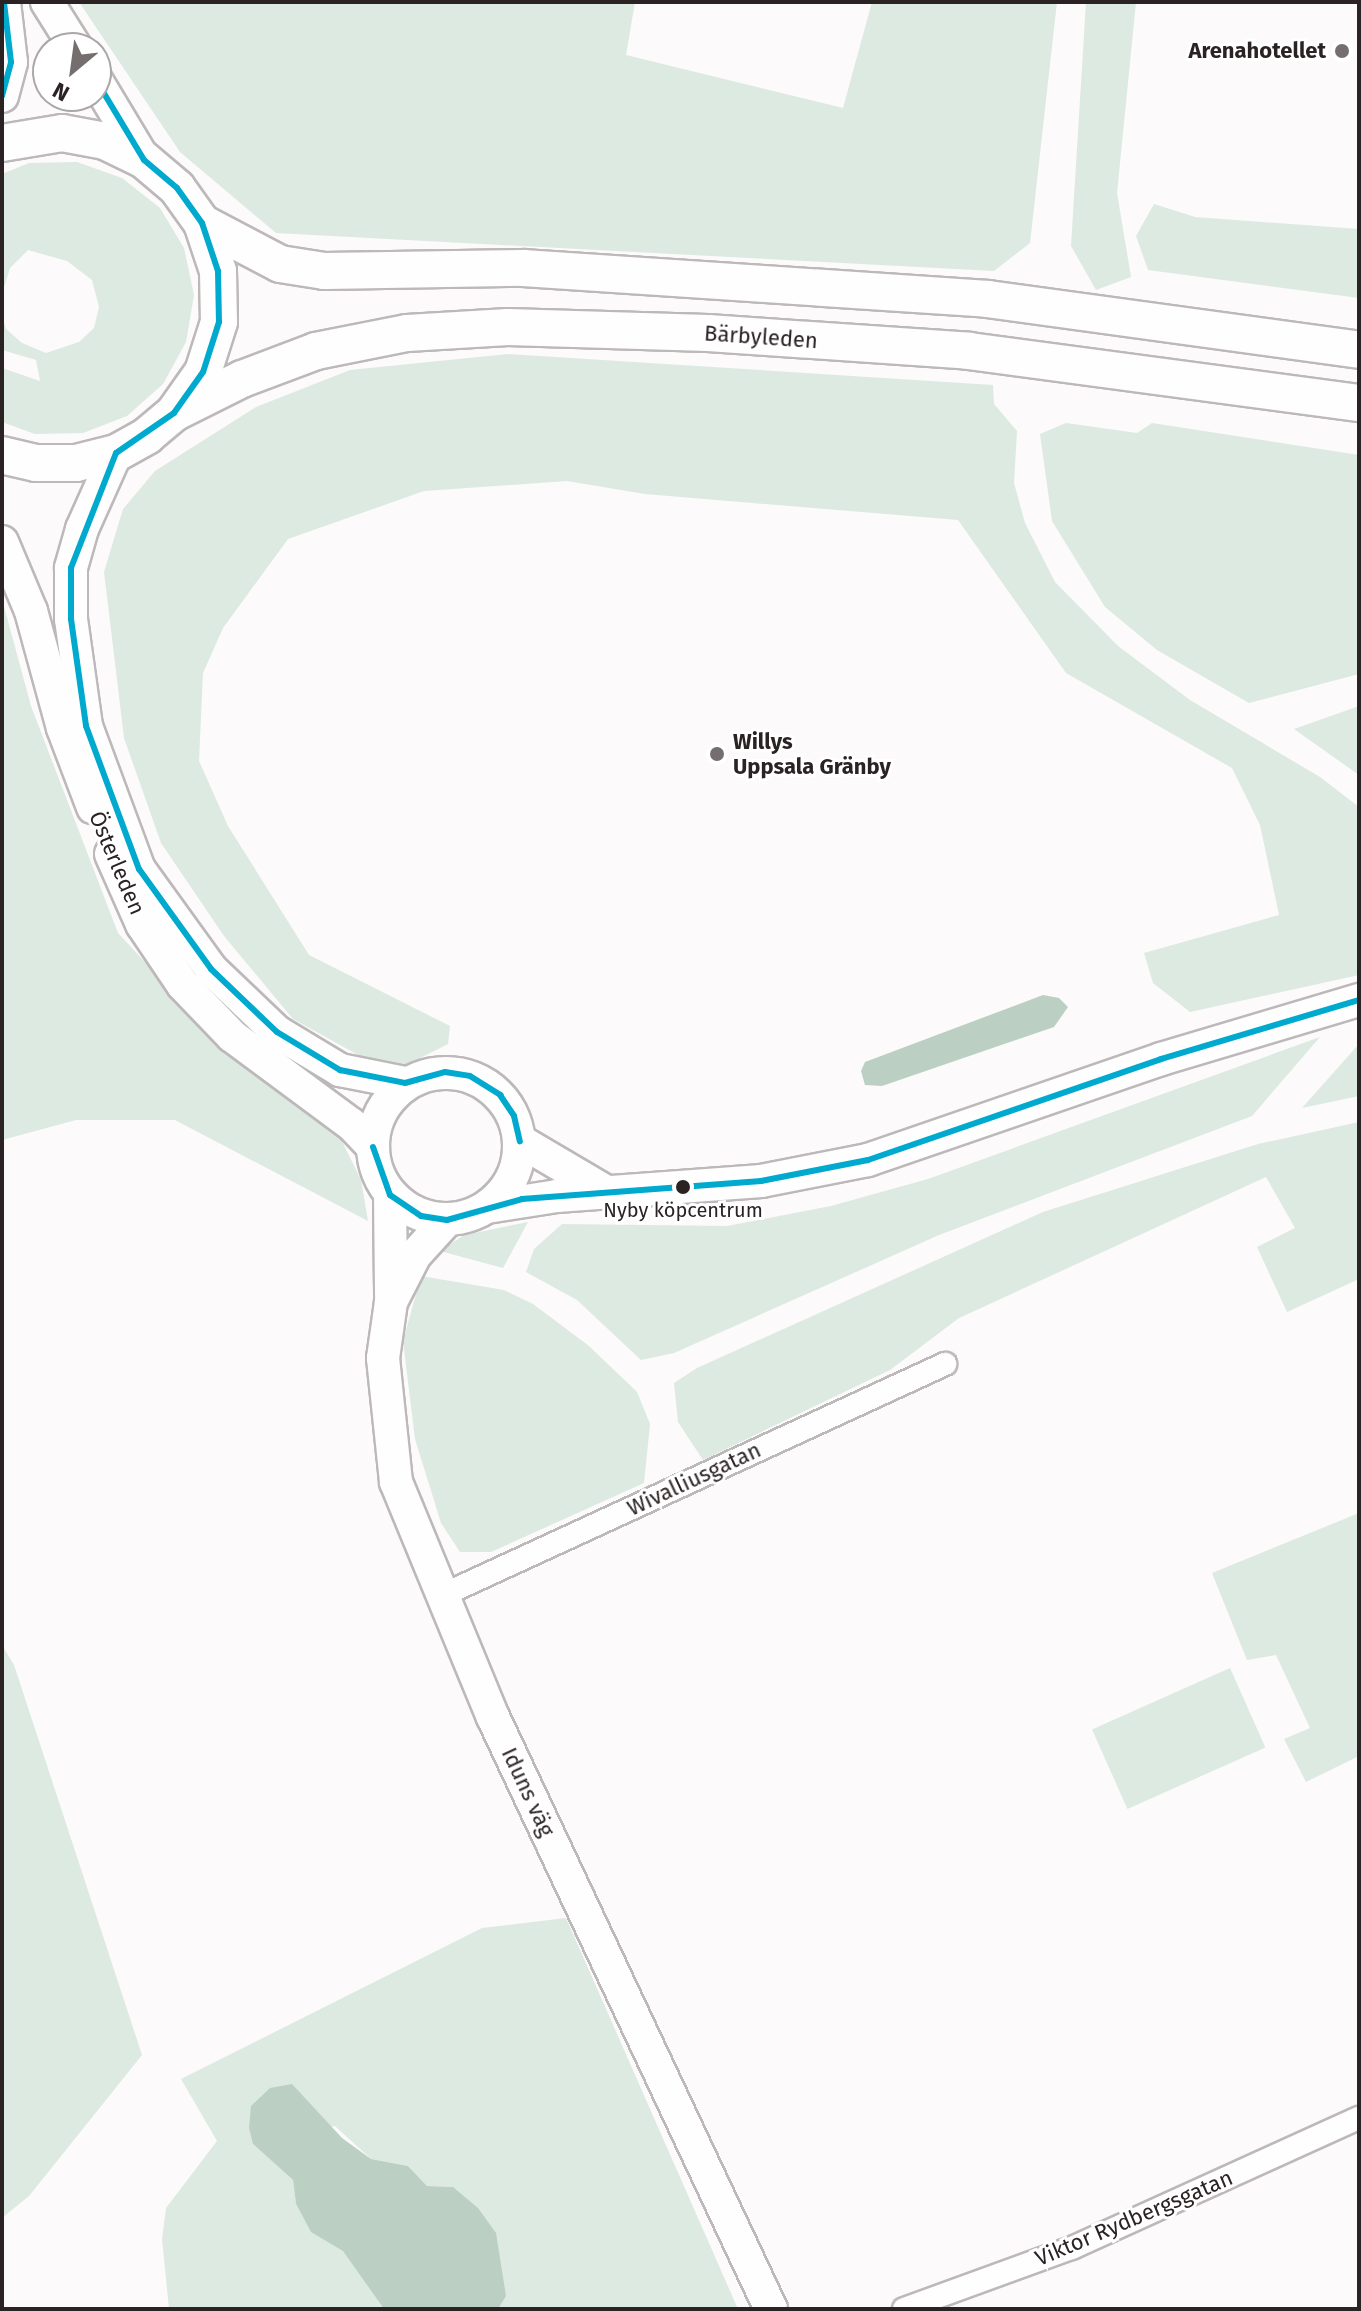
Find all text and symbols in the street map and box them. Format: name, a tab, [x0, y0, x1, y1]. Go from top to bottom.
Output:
north arrow	[32, 32, 112, 112]
place label: Arenahotellet	[1189, 38, 1326, 64]
marker: Arenahotellet	[1333, 42, 1351, 60]
text: N	[48, 76, 74, 107]
street label: Bärbyleden	[703, 320, 819, 354]
place label: Willys Uppsala Gränby	[733, 728, 891, 780]
marker: Willys Uppsala Gränby	[708, 745, 726, 763]
street label: Österleden	[83, 807, 151, 919]
marker: Nyby köpcentrum	[675, 1179, 691, 1195]
place label: Nyby köpcentrum	[603, 1198, 763, 1222]
street label: Wivalliusgatan	[623, 1437, 765, 1521]
street label: Iduns väg	[496, 1743, 560, 1841]
street label: Viktor Rydbergsgatan	[1031, 2164, 1237, 2272]

